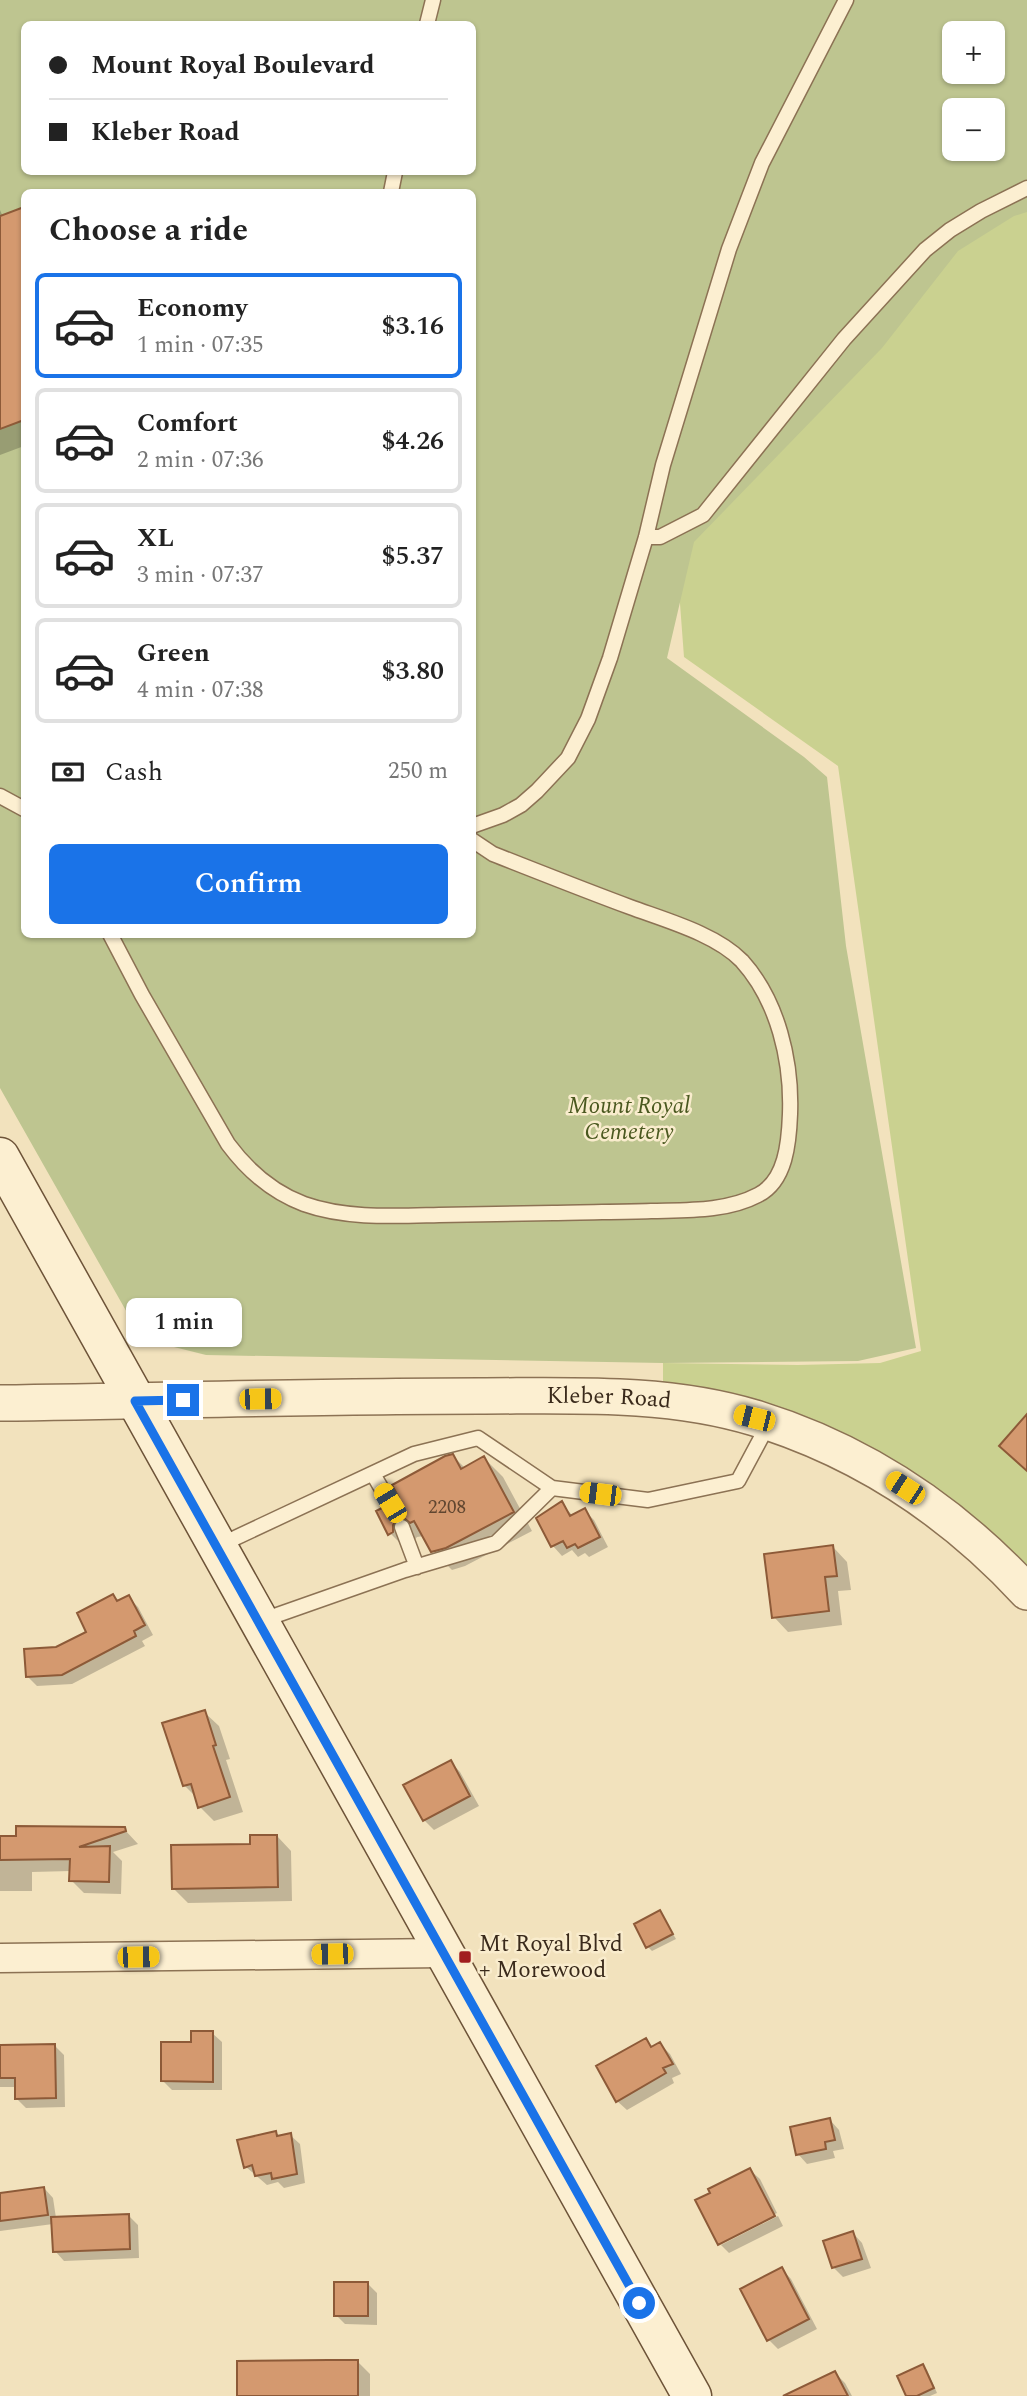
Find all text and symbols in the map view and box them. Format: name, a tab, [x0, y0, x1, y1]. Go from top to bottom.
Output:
map controls	[942, 21, 1005, 161]
button: +	[942, 21, 1005, 84]
text: Mount Royal Boulevard	[91, 45, 375, 85]
button: −	[942, 98, 1005, 161]
text: Kleber Road	[91, 112, 240, 152]
text: Choose a ride	[49, 206, 248, 255]
text: Economy	[137, 288, 247, 328]
icon: car	[53, 294, 116, 357]
text: $3.16	[381, 306, 444, 346]
text: 1 min · 07:35	[137, 328, 264, 363]
text: Comfort	[137, 403, 238, 443]
icon: car	[53, 409, 116, 472]
text: $4.26	[381, 421, 444, 461]
text: 2 min · 07:36	[137, 443, 264, 478]
text: XL	[137, 518, 174, 558]
icon: car	[53, 524, 116, 587]
text: $5.37	[381, 536, 444, 576]
text: 3 min · 07:37	[137, 558, 264, 593]
text: Green	[137, 633, 210, 673]
icon: car	[53, 639, 116, 702]
text: $3.80	[381, 651, 444, 691]
text: 4 min · 07:38	[137, 673, 264, 708]
text: Cash	[105, 752, 163, 792]
icon: cash	[49, 753, 87, 791]
text: 250 m	[388, 754, 448, 789]
button: Confirm	[49, 844, 448, 924]
park label: Mount Royal Cemetery	[568, 1089, 690, 1150]
callout: 1 min	[125, 1298, 241, 1348]
text: 1 min	[154, 1305, 214, 1340]
street label: Kleber Road	[547, 1378, 673, 1418]
route end	[167, 1384, 199, 1416]
car	[239, 1388, 282, 1410]
car	[732, 1403, 777, 1433]
car	[882, 1468, 929, 1508]
car	[371, 1480, 410, 1526]
car	[578, 1481, 623, 1507]
house number: 2208	[428, 1493, 466, 1522]
place label: Mt Royal Blvd + Morewood	[479, 1927, 623, 1988]
car	[311, 1943, 354, 1965]
car	[117, 1946, 160, 1968]
marker: Mt Royal Blvd + Morewood	[457, 1949, 473, 1965]
route start	[623, 2287, 655, 2319]

